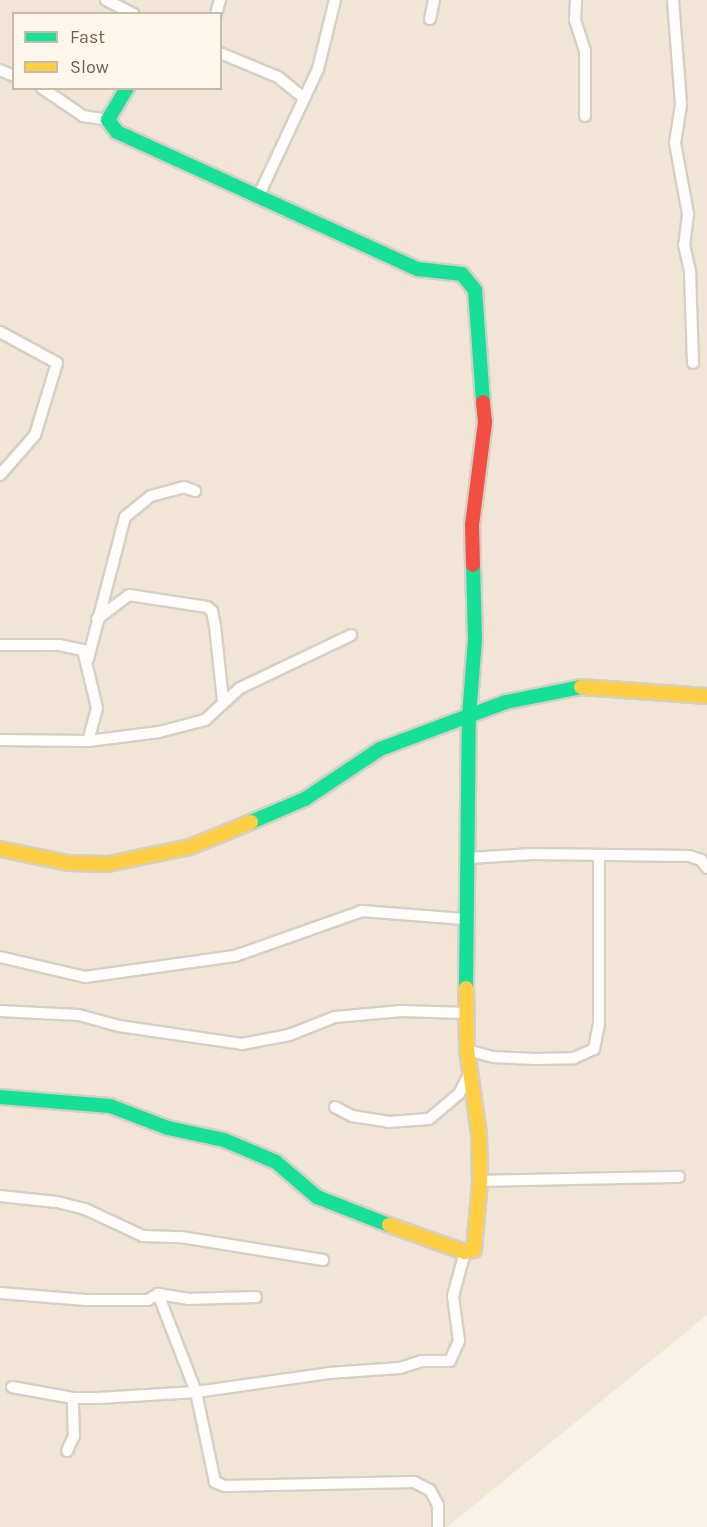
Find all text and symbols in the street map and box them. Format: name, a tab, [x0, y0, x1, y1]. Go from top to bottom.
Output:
legend	[12, 12, 222, 90]
text: Fast	[70, 26, 105, 48]
text: Slow	[70, 56, 109, 78]

